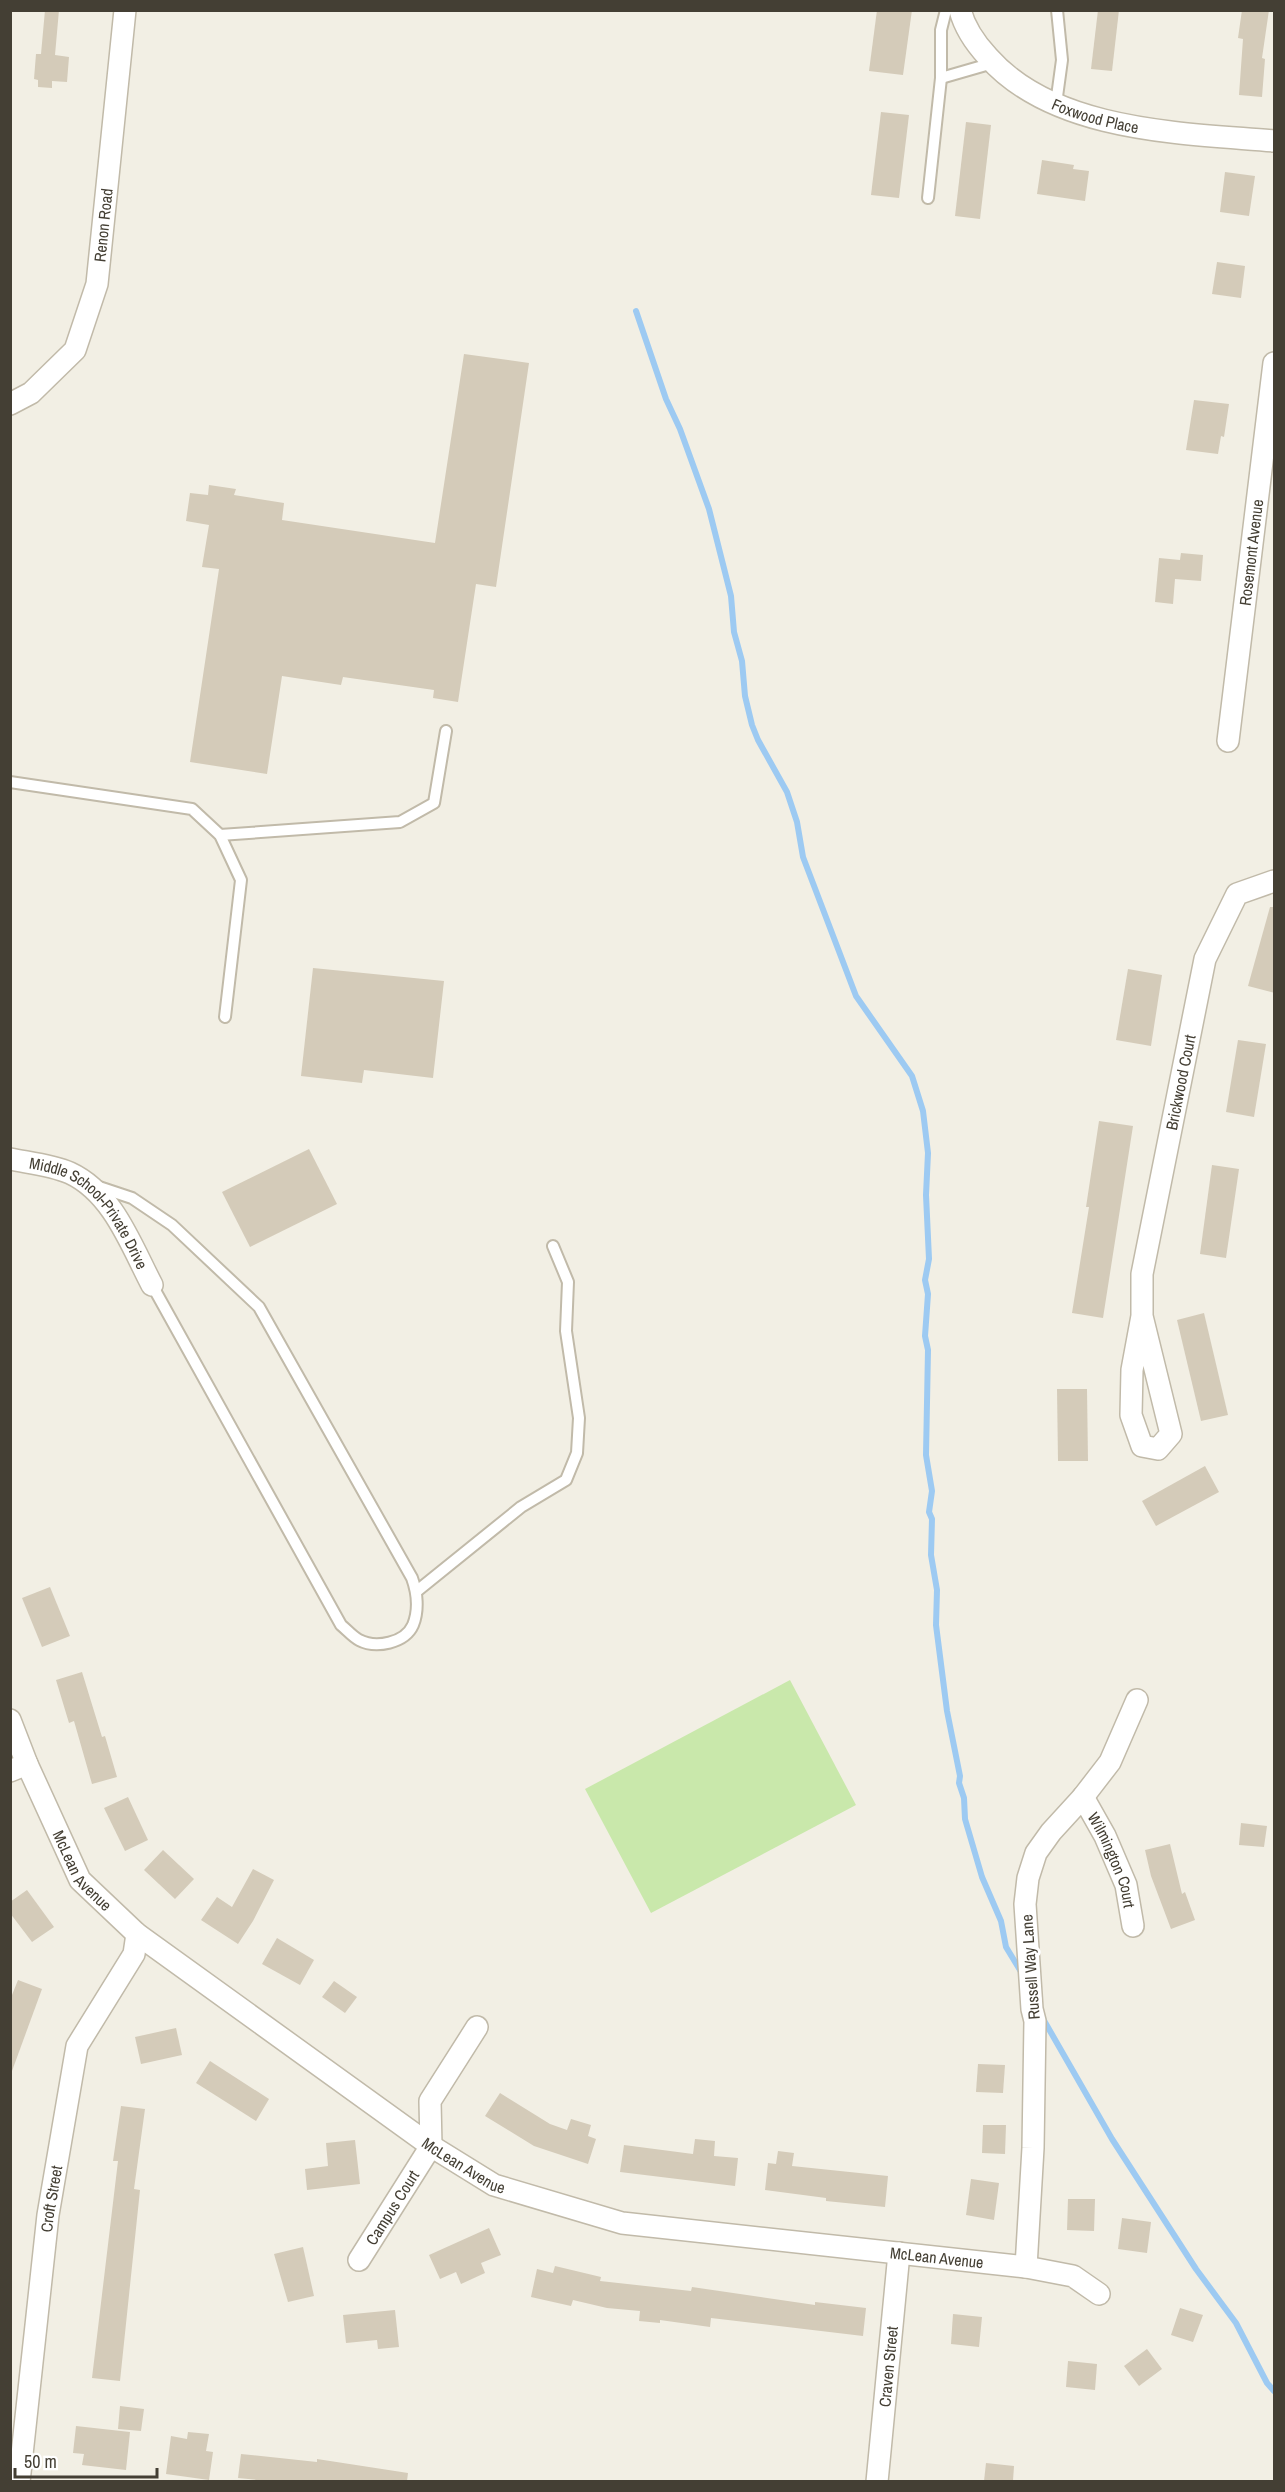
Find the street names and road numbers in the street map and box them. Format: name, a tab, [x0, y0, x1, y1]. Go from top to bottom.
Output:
street label: Foxwood Place	[1049, 93, 1140, 138]
street label: Renon Road	[88, 187, 118, 263]
street label: Rosemont Avenue	[1234, 498, 1268, 607]
street label: Brickwood Court	[1160, 1032, 1201, 1132]
street label: Middle School-Private Drive	[28, 1152, 153, 1273]
street label: Wilmington Court	[1083, 1808, 1141, 1910]
street label: McLean Avenue	[48, 1827, 117, 1916]
street label: Russell Way Lane	[1015, 1914, 1045, 2020]
street label: McLean Avenue	[418, 2132, 508, 2199]
street label: Croft Street	[35, 2164, 67, 2233]
street label: Campus Court	[360, 2166, 424, 2249]
street label: McLean Avenue	[889, 2241, 985, 2273]
street label: Craven Street	[873, 2325, 903, 2408]

